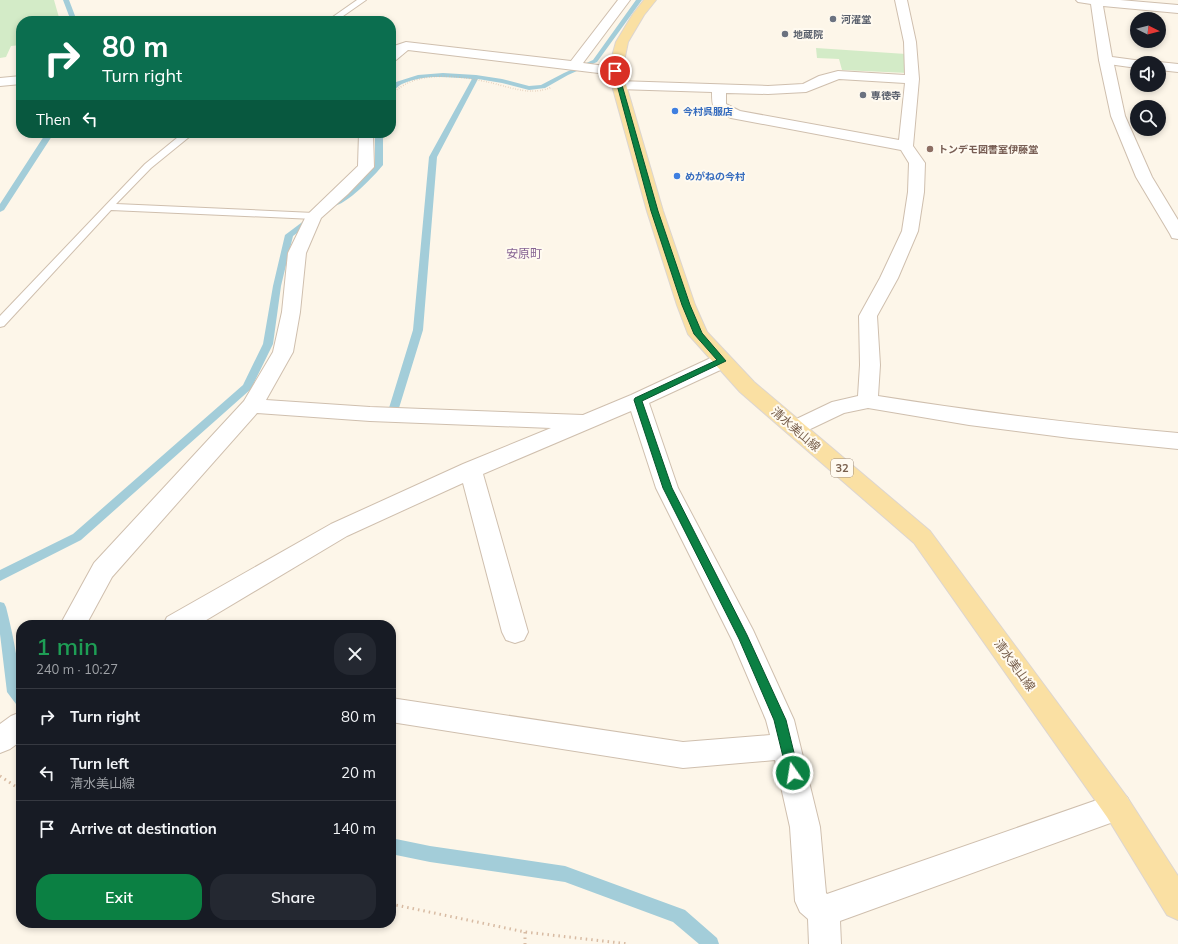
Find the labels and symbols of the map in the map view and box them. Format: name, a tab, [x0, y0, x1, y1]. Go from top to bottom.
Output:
north arrow	[1130, 12, 1166, 48]
place label: 河濯堂	[841, 13, 871, 26]
marker: 河濯堂	[828, 14, 838, 24]
place label: 地蔵院	[793, 28, 823, 41]
marker: 地蔵院	[780, 29, 790, 39]
pin	[598, 54, 632, 88]
place label: 専徳寺	[871, 89, 901, 102]
marker: 専徳寺	[858, 90, 868, 100]
place label: 今村呉服店	[683, 105, 733, 118]
marker: 今村呉服店	[670, 106, 680, 116]
place label: トンデモ図書室伊藤堂	[938, 143, 1038, 156]
marker: トンデモ図書室伊藤堂	[925, 144, 935, 154]
place label: めがねの今村	[685, 170, 745, 183]
marker: めがねの今村	[672, 171, 682, 181]
district label: 安原町	[506, 246, 542, 261]
street label: 清水美山線	[768, 404, 824, 454]
road number: 32	[831, 459, 853, 477]
street label: 清水美山線	[991, 636, 1039, 694]
position arrow	[772, 752, 814, 794]

